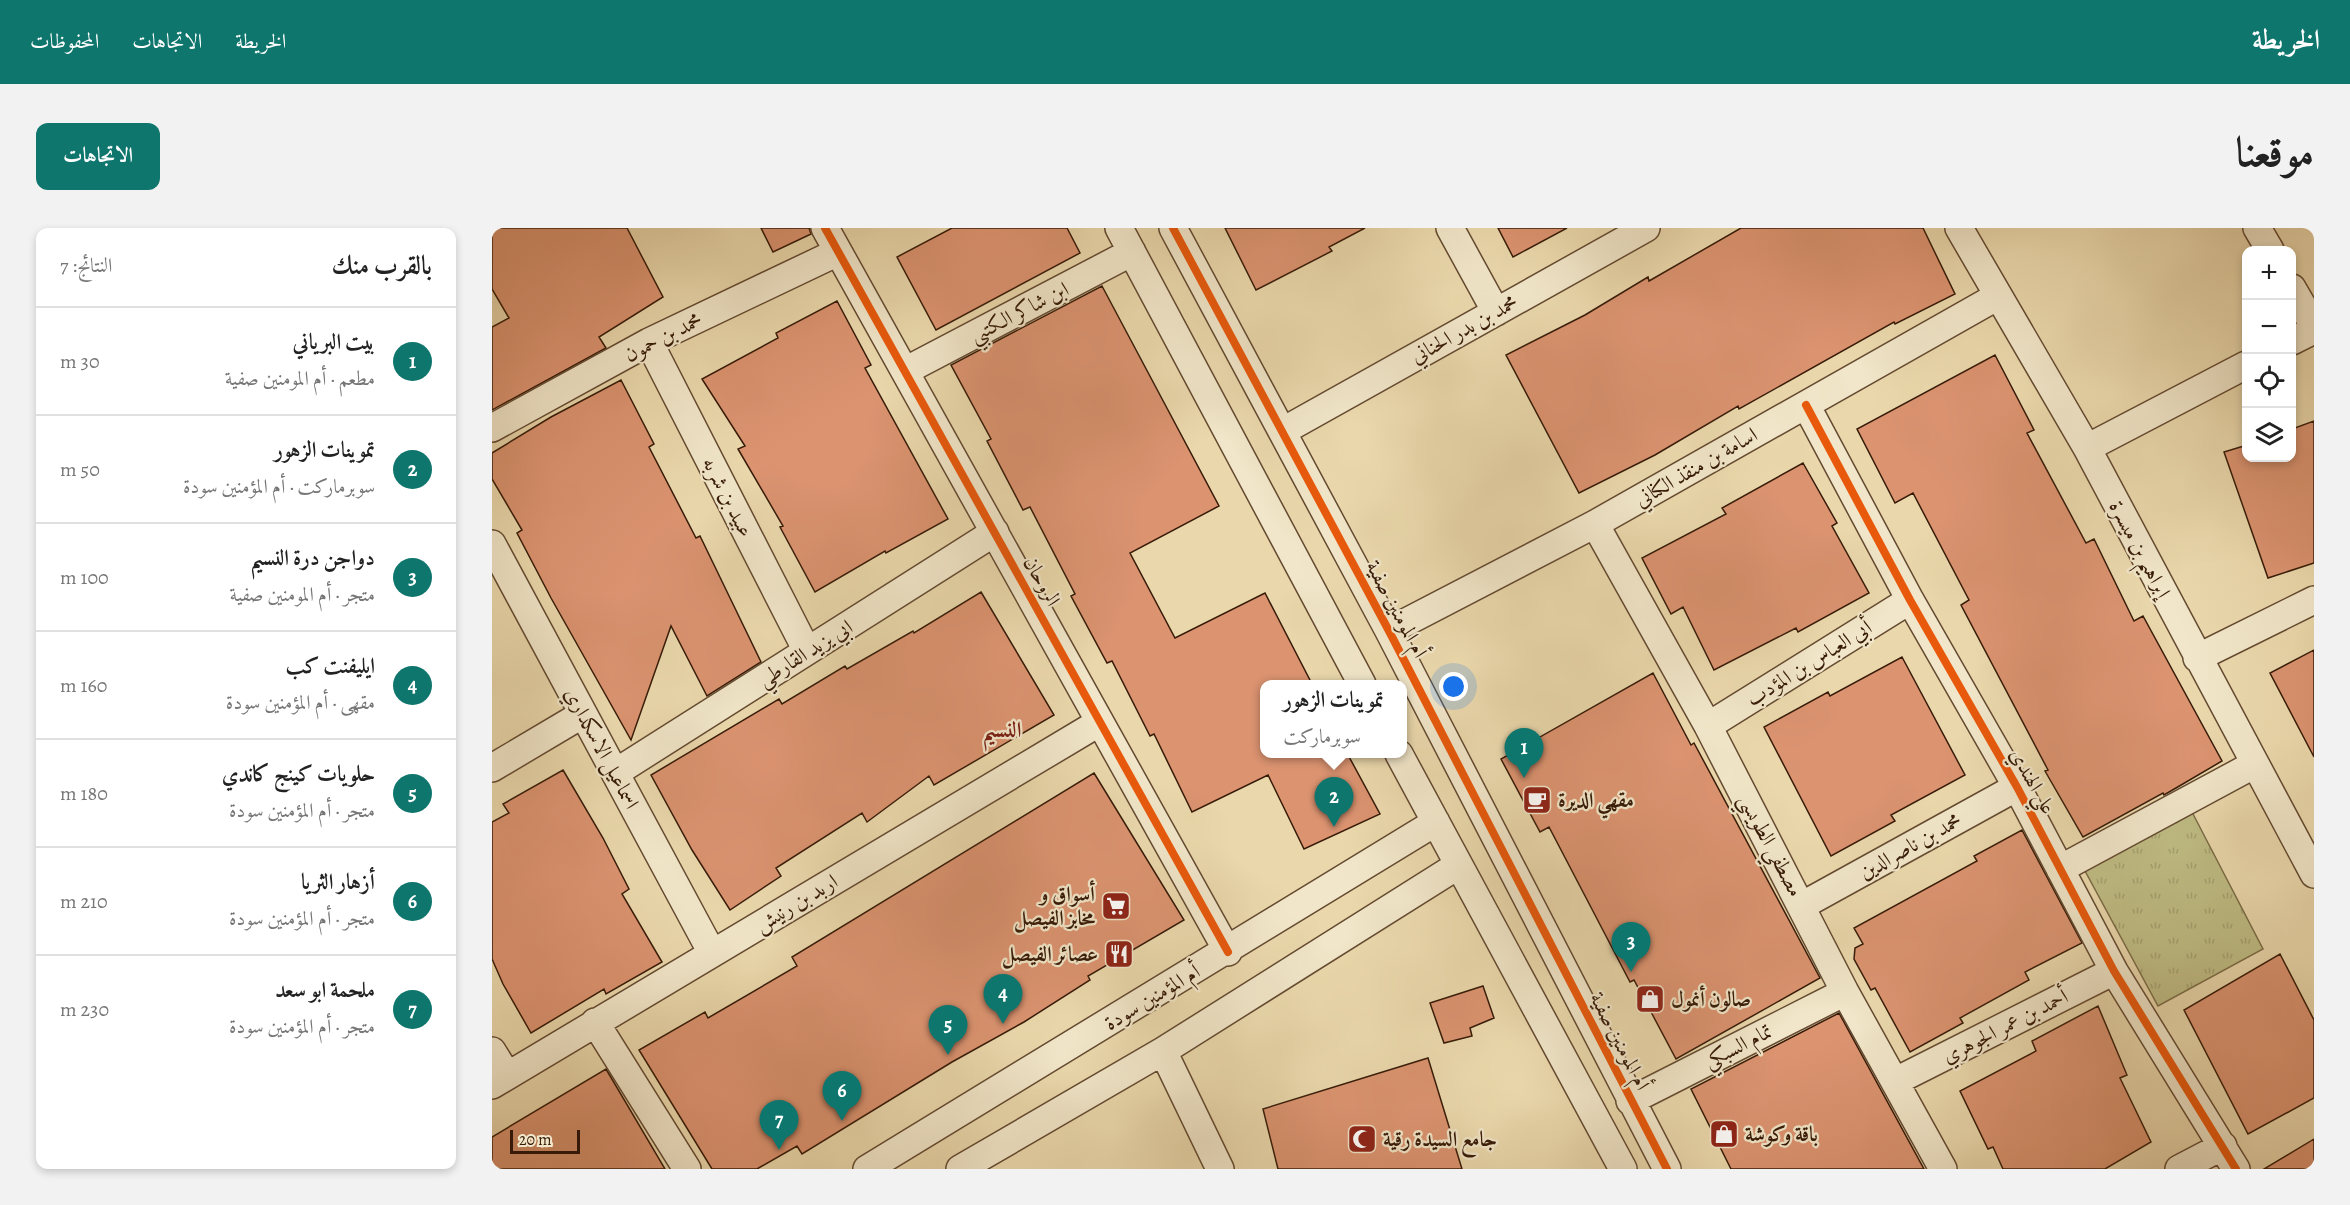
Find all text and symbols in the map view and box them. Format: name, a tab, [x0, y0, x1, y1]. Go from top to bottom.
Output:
text: الخريطة	[2252, 21, 2320, 59]
text: المحفوظات	[30, 27, 99, 55]
text: الاتجاهات	[132, 27, 202, 55]
text: الخريطة	[235, 27, 286, 55]
button: الاتجاهات	[36, 123, 160, 190]
text: موقعنا	[2236, 123, 2314, 180]
map controls	[2242, 246, 2296, 462]
button: +	[2242, 246, 2296, 300]
text: بالقرب منك	[331, 248, 432, 283]
text: النتائج: 7	[60, 252, 112, 279]
street label: ابن شاكر الكتبي	[965, 275, 1076, 354]
street label: محمد بن بدر الحناني	[1405, 288, 1524, 373]
button: −	[2242, 300, 2296, 354]
street label: محمد بن حمون	[619, 305, 707, 368]
text: بيت البرياني	[292, 327, 375, 357]
text: 30 m	[60, 348, 100, 375]
text: 1	[409, 348, 416, 375]
button: locate	[2242, 354, 2296, 408]
text: مطعم · أم المومنين صفية	[225, 365, 375, 392]
button: layers	[2242, 408, 2296, 462]
street label: اسامة بن منقذ الكناني	[1629, 420, 1764, 516]
text: تموينات الزهور	[274, 435, 375, 465]
street label: عبيد بن شربه	[696, 452, 760, 542]
text: 50 m	[60, 456, 100, 483]
text: 2	[408, 456, 417, 483]
text: سوبرماركت · أم المؤمنين سودة	[183, 473, 375, 500]
street label: إبراهيم بن ميسرة	[2096, 495, 2178, 607]
text: دواجن درة النسيم	[250, 543, 375, 573]
street label: الروحان	[1017, 551, 1067, 611]
street label: أم المومنين صفية	[1356, 555, 1435, 665]
text: 100 m	[60, 564, 109, 591]
text: 3	[408, 564, 417, 591]
text: متجر · أم المومنين صفية	[230, 581, 375, 608]
street label: أبي العباس بن المؤدب	[1740, 612, 1879, 715]
street label: ابي يزيد القارطي	[752, 613, 861, 698]
text: ايليفنت كب	[285, 651, 375, 681]
text: 160 m	[60, 672, 107, 699]
text: 4	[408, 672, 417, 699]
your location	[1439, 672, 1468, 701]
popup	[1260, 680, 1407, 758]
street label: اسماعيل الاسكداري	[556, 682, 646, 815]
text: تموينات الزهور	[1283, 685, 1384, 715]
text: مقهى · أم المؤمنين سودة	[226, 689, 375, 716]
district label: النسيم	[983, 715, 1021, 752]
text: سوبرماركت	[1283, 723, 1361, 750]
pin: 1	[1504, 728, 1544, 778]
street label: علي الهندي	[1998, 743, 2063, 822]
text: حلويات كينج كاندي	[222, 759, 375, 789]
pin: 2	[1314, 778, 1354, 827]
text: 180 m	[60, 780, 108, 807]
text: 5	[408, 780, 417, 807]
cafe icon: مقهي الديرة	[1521, 784, 1553, 816]
place label: مقهي الديرة	[1558, 786, 1634, 819]
street label: مصطفي الطويسي	[1727, 789, 1810, 904]
text: متجر · أم المؤمنين سودة	[229, 797, 375, 824]
street label: محمد بن ناصرالدين	[1854, 806, 1967, 886]
text: أزهار الثريا	[301, 867, 375, 897]
street label: اربد بن رنيش	[749, 867, 843, 939]
place label: أسواق و مخابز الفيصل	[1014, 880, 1096, 933]
text: 210 m	[60, 888, 108, 915]
text: 6	[408, 888, 417, 915]
supermarket icon: أسواق و مخابز الفيصل	[1100, 890, 1132, 922]
text: متجر · أم المؤمنين سودة	[229, 905, 375, 932]
pin: 3	[1612, 922, 1650, 972]
restaurant icon: عصائر الفيصل	[1103, 938, 1135, 970]
place label: عصائر الفيصل	[1002, 940, 1098, 969]
street label: أم المؤمنين سودة	[1098, 956, 1207, 1040]
pin: 4	[984, 974, 1022, 1024]
text: ملحمة ابو سعد	[275, 975, 375, 1005]
street label: أحمد بن عمر الجوهري	[1937, 981, 2074, 1072]
shop icon: صالون أنمول	[1634, 983, 1666, 1015]
place label: صالون أنمول	[1671, 985, 1751, 1013]
street label: أم المومنين صفية	[1580, 987, 1658, 1097]
text: 230 m	[60, 996, 109, 1023]
text: 7	[408, 996, 417, 1023]
pin: 5	[928, 1006, 968, 1055]
text: متجر · أم المؤمنين سودة	[229, 1013, 375, 1040]
street label: تمام السبكي	[1699, 1017, 1779, 1080]
pin: 6	[822, 1072, 862, 1121]
pin: 7	[760, 1100, 798, 1150]
shop icon: باقة وكوشة	[1708, 1118, 1740, 1150]
place label: باقة وكوشة	[1745, 1120, 1818, 1148]
mosque icon: جامع السيدة رقية	[1346, 1123, 1378, 1155]
place label: جامع السيدة رقية	[1383, 1125, 1497, 1158]
scale bar	[510, 1127, 580, 1154]
text: 20 m	[519, 1129, 552, 1151]

